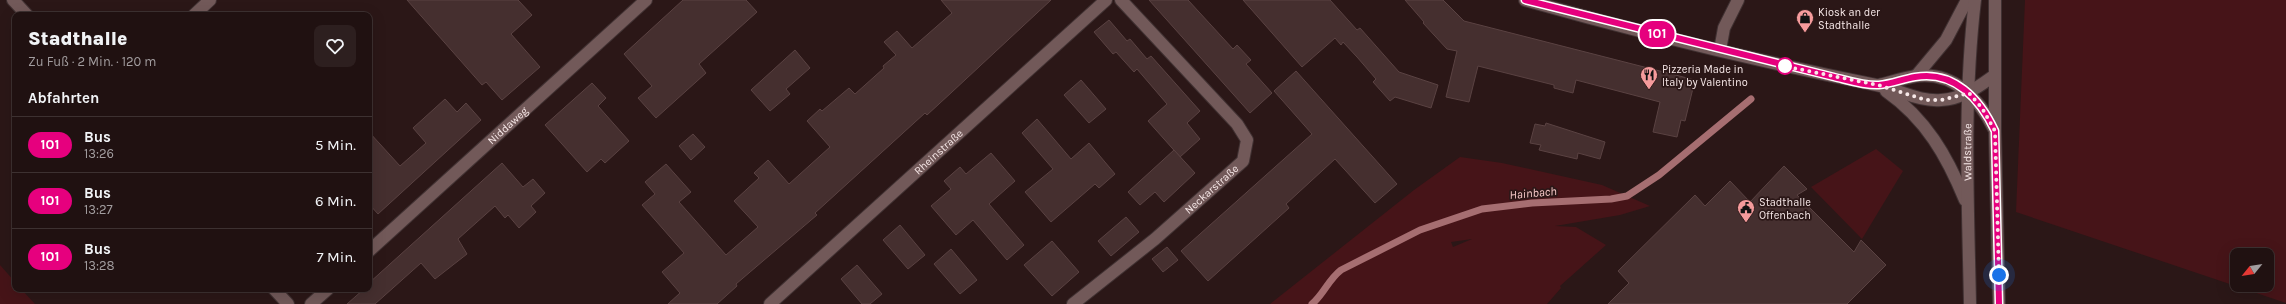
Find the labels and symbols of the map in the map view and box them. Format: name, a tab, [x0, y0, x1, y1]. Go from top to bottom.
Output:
place label: Kiosk an der Stadthalle	[1818, 6, 1880, 32]
shop icon: Kiosk an der Stadthalle	[1795, 8, 1815, 33]
line badge: 101	[1634, 21, 1680, 47]
unlabelled marker	[1776, 57, 1794, 75]
place label: Pizzeria Made in Italy by Valentino	[1662, 63, 1748, 89]
restaurant icon: Pizzeria Made in Italy by Valentino	[1639, 65, 1659, 90]
street label: Niddaweg	[485, 103, 531, 147]
street label: Waldstraße	[1961, 123, 1974, 181]
street label: Rheinstraße	[911, 126, 966, 177]
street label: Neckarstraße	[1182, 162, 1241, 216]
water label: Hainbach	[1509, 184, 1557, 202]
place label: Stadthalle Offenbach	[1759, 196, 1811, 222]
public building icon: Stadthalle Offenbach	[1736, 198, 1756, 223]
north arrow	[2230, 248, 2274, 292]
your location	[1989, 265, 2009, 285]

